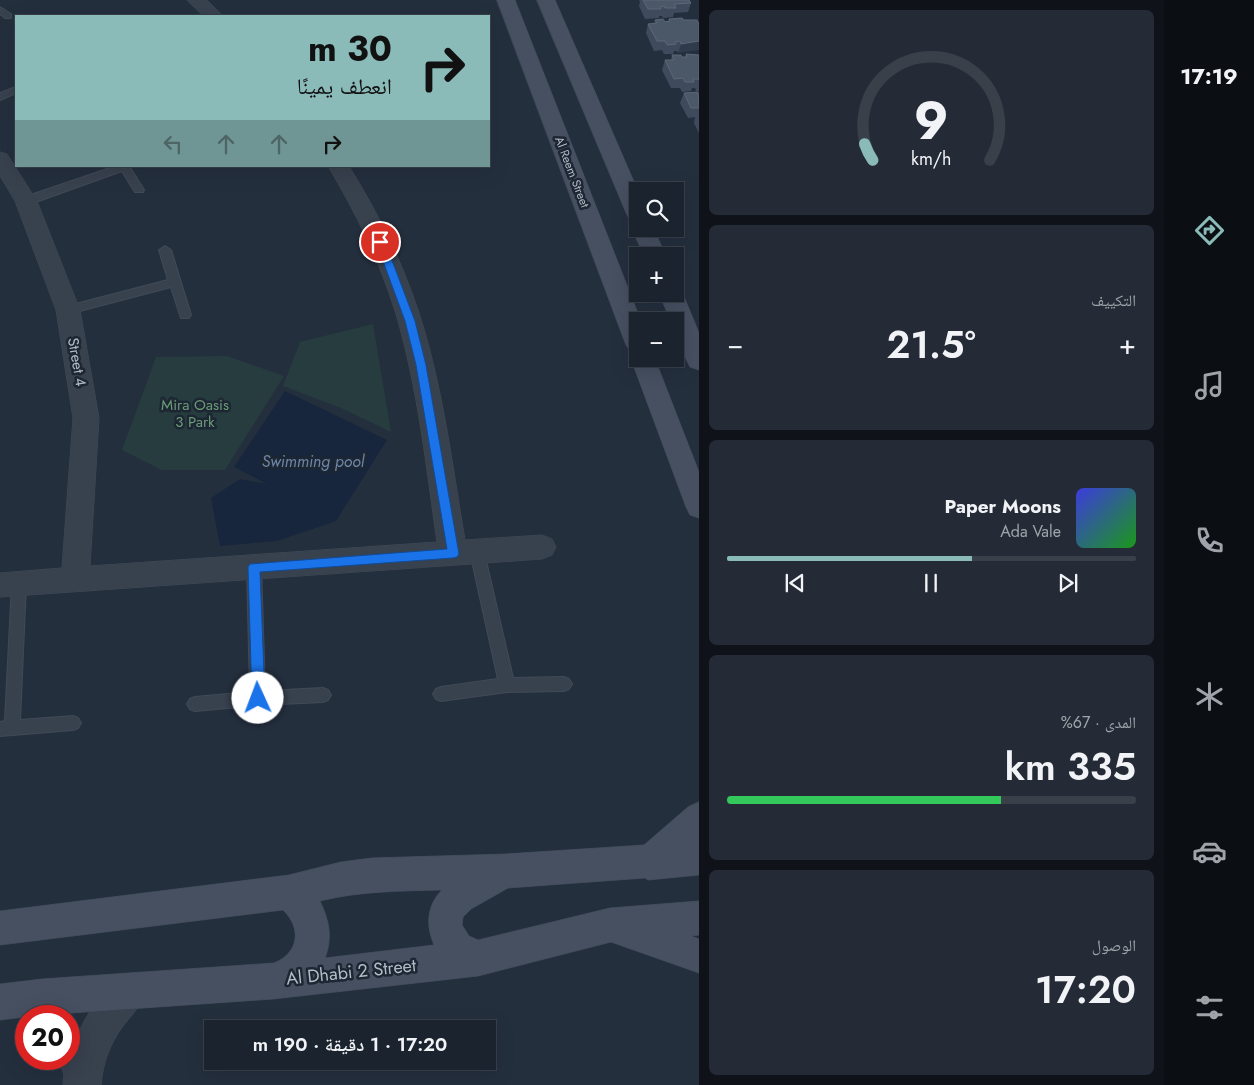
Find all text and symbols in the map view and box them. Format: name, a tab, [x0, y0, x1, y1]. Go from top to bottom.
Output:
text: 30 m	[308, 24, 392, 74]
icon: right	[410, 35, 475, 100]
text: 17:19	[1180, 60, 1238, 92]
text: انعطف يمينًا	[297, 70, 392, 102]
text: 9	[914, 83, 949, 159]
icon: left	[159, 130, 187, 158]
icon: ahead	[212, 130, 240, 158]
icon: ahead	[265, 130, 293, 158]
icon: right	[318, 130, 346, 158]
street label: Al Reem Street	[550, 134, 594, 210]
text: km/h	[911, 146, 952, 172]
map controls	[629, 182, 684, 367]
button: search	[629, 182, 684, 237]
icon: directions	[1192, 213, 1227, 248]
pin	[359, 221, 401, 263]
icon: arrive	[366, 228, 394, 256]
button: +	[629, 247, 684, 302]
text: التكييف	[1091, 289, 1136, 312]
button: −	[629, 312, 684, 367]
text: 21.5°	[887, 317, 976, 372]
text: −	[727, 324, 744, 365]
text: +	[1119, 324, 1136, 365]
street label: Street 4	[62, 336, 92, 388]
icon: music	[1192, 368, 1227, 403]
park label: Mira Oasis 3 Park	[161, 394, 229, 433]
water label: Swimming pool	[262, 450, 366, 473]
text: Paper Moons	[944, 493, 1061, 520]
text: Ada Vale	[1000, 520, 1061, 543]
icon: phone	[1192, 523, 1227, 558]
icon: previous	[781, 569, 809, 597]
icon: pause	[917, 569, 945, 597]
icon: next	[1054, 569, 1082, 597]
position arrow	[231, 671, 283, 723]
icon: climate	[1192, 679, 1227, 714]
text: المدى · 67%	[1061, 711, 1136, 734]
text: 335 km	[1005, 739, 1136, 794]
icon: car	[1192, 834, 1227, 869]
text: الوصول	[1092, 934, 1136, 957]
street label: Al Dhabi 2 Street	[285, 952, 418, 992]
text: 17:20	[1035, 962, 1136, 1017]
icon: filters	[1192, 990, 1227, 1025]
speed limit sign: 20	[15, 1005, 80, 1070]
text: 17:20 · 1 دقيقة · 190 m	[253, 1031, 447, 1058]

